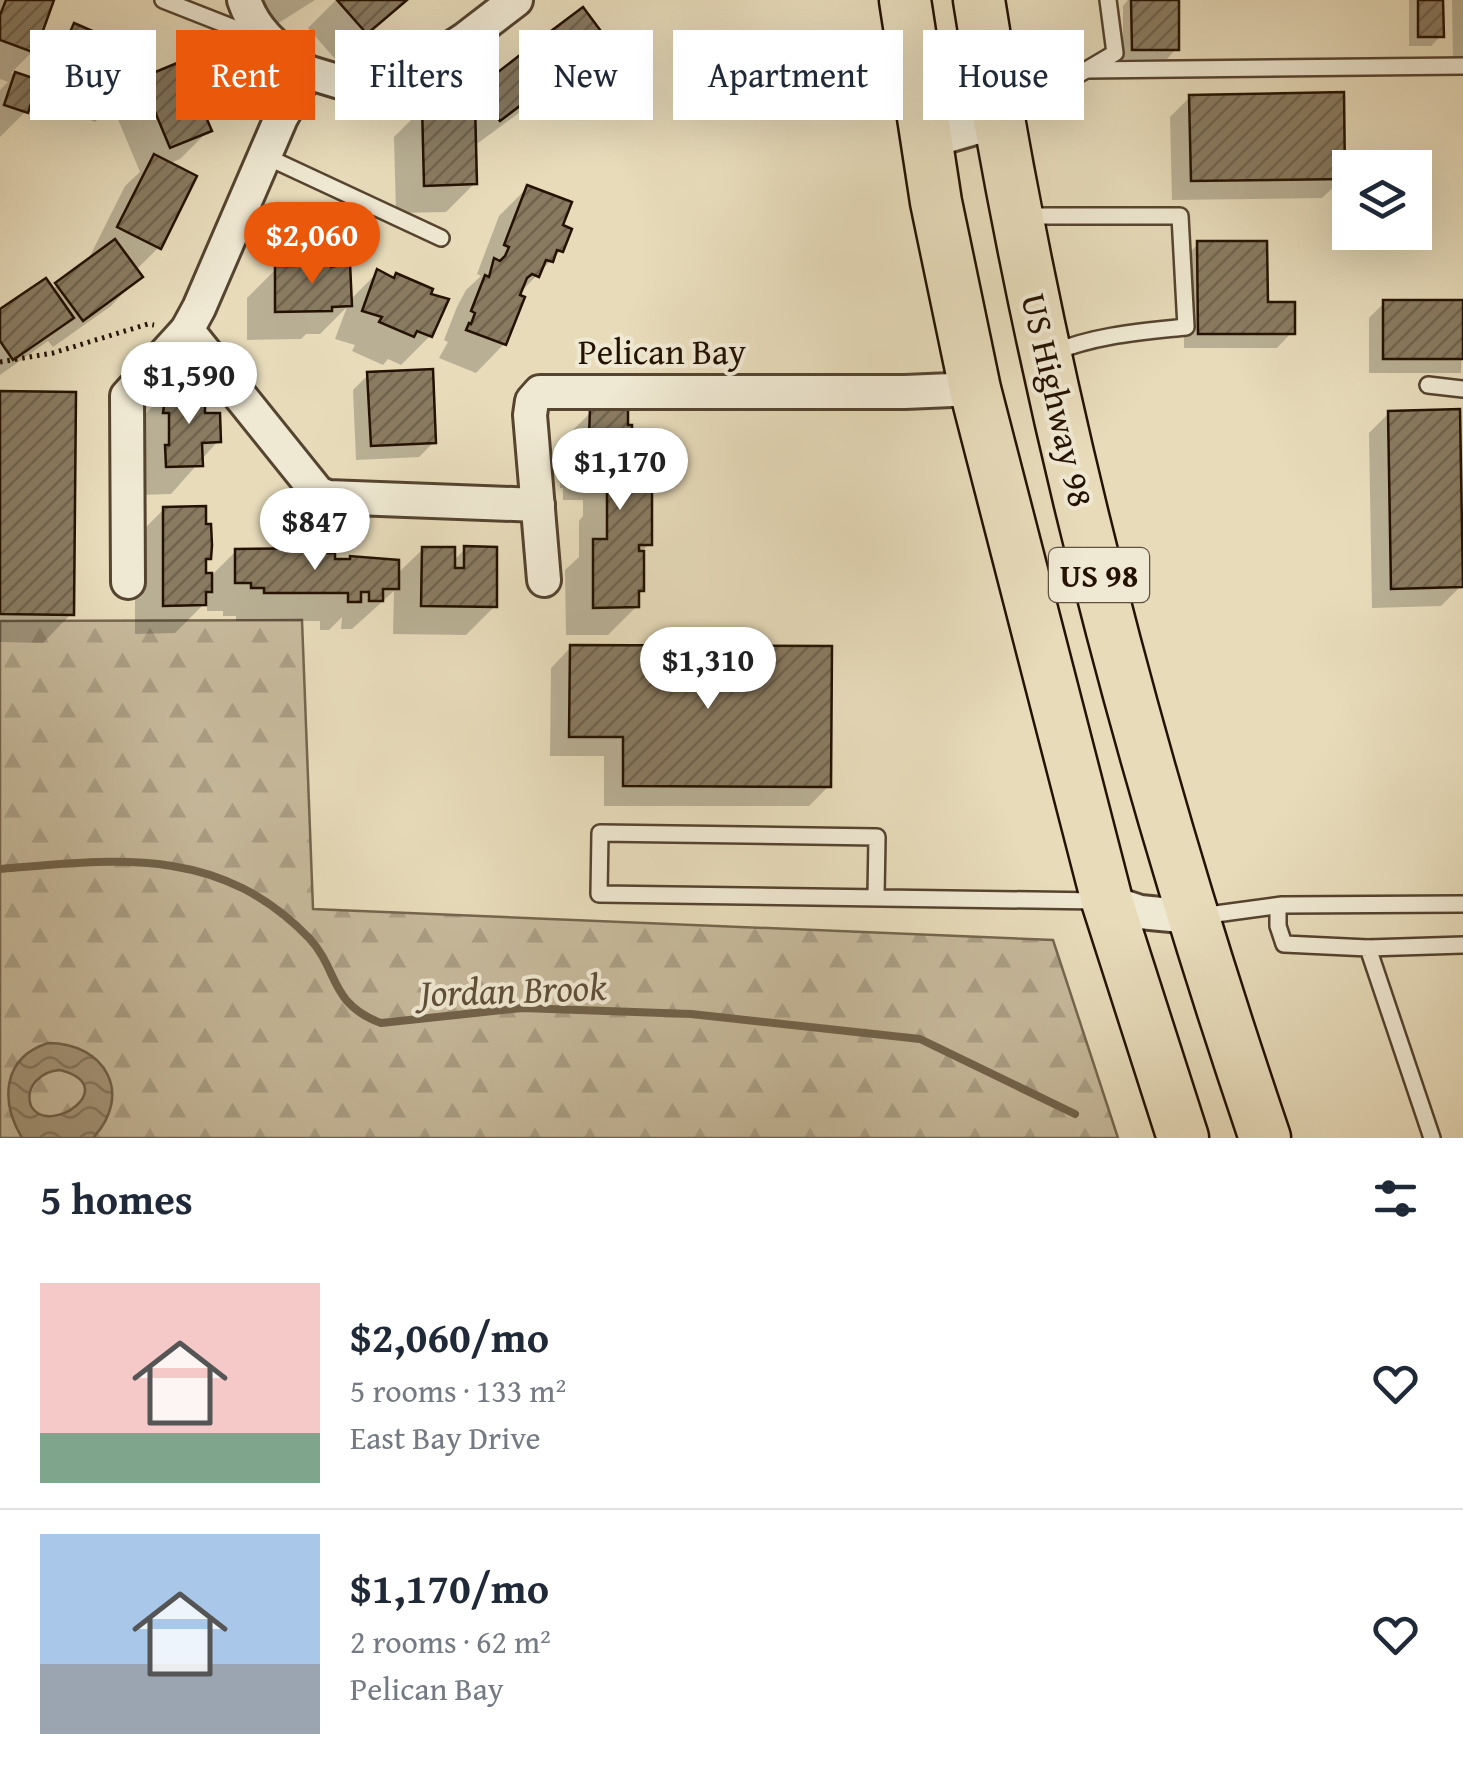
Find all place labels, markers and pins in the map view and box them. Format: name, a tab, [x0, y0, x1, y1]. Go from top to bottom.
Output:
pin: $2,060	[231, 202, 393, 287]
pin: $1,590	[108, 342, 270, 427]
pin: $1,170	[539, 428, 701, 513]
pin: $847	[256, 488, 374, 573]
pin: $1,310	[627, 627, 789, 712]

